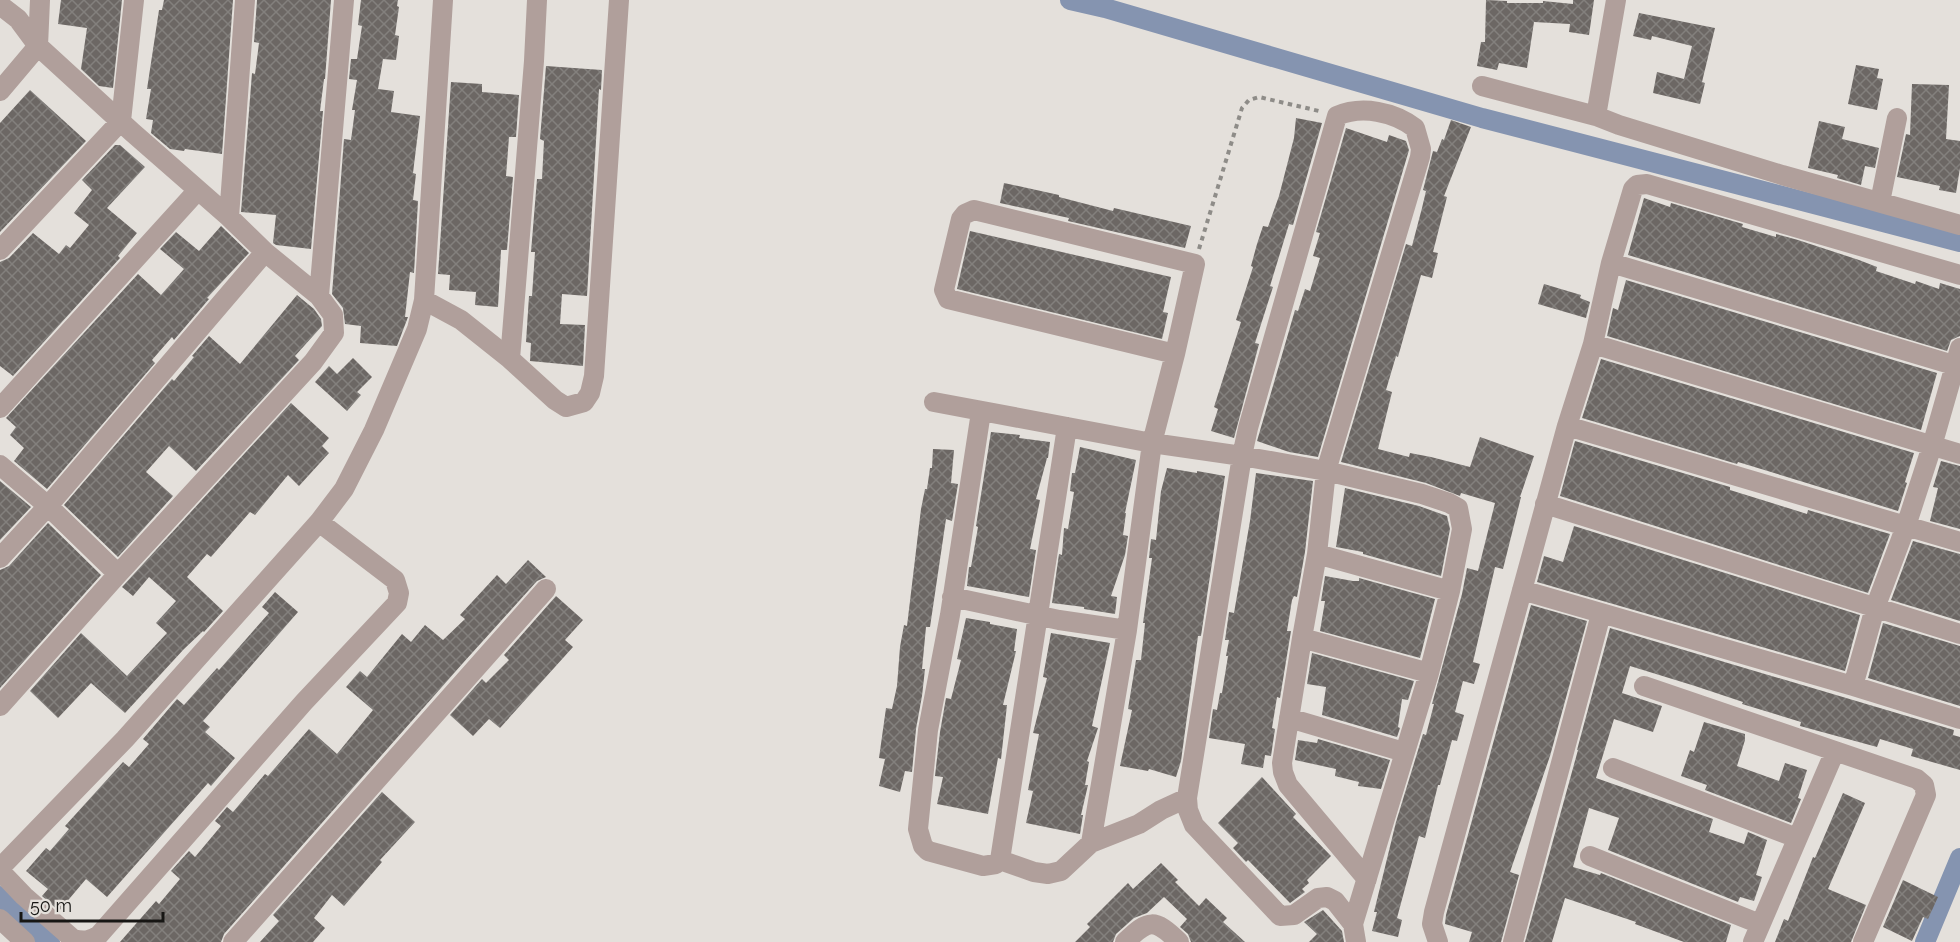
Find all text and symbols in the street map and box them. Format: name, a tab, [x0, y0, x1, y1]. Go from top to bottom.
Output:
scale bar	[21, 885, 164, 923]
text: 50 m	[30, 895, 72, 916]

